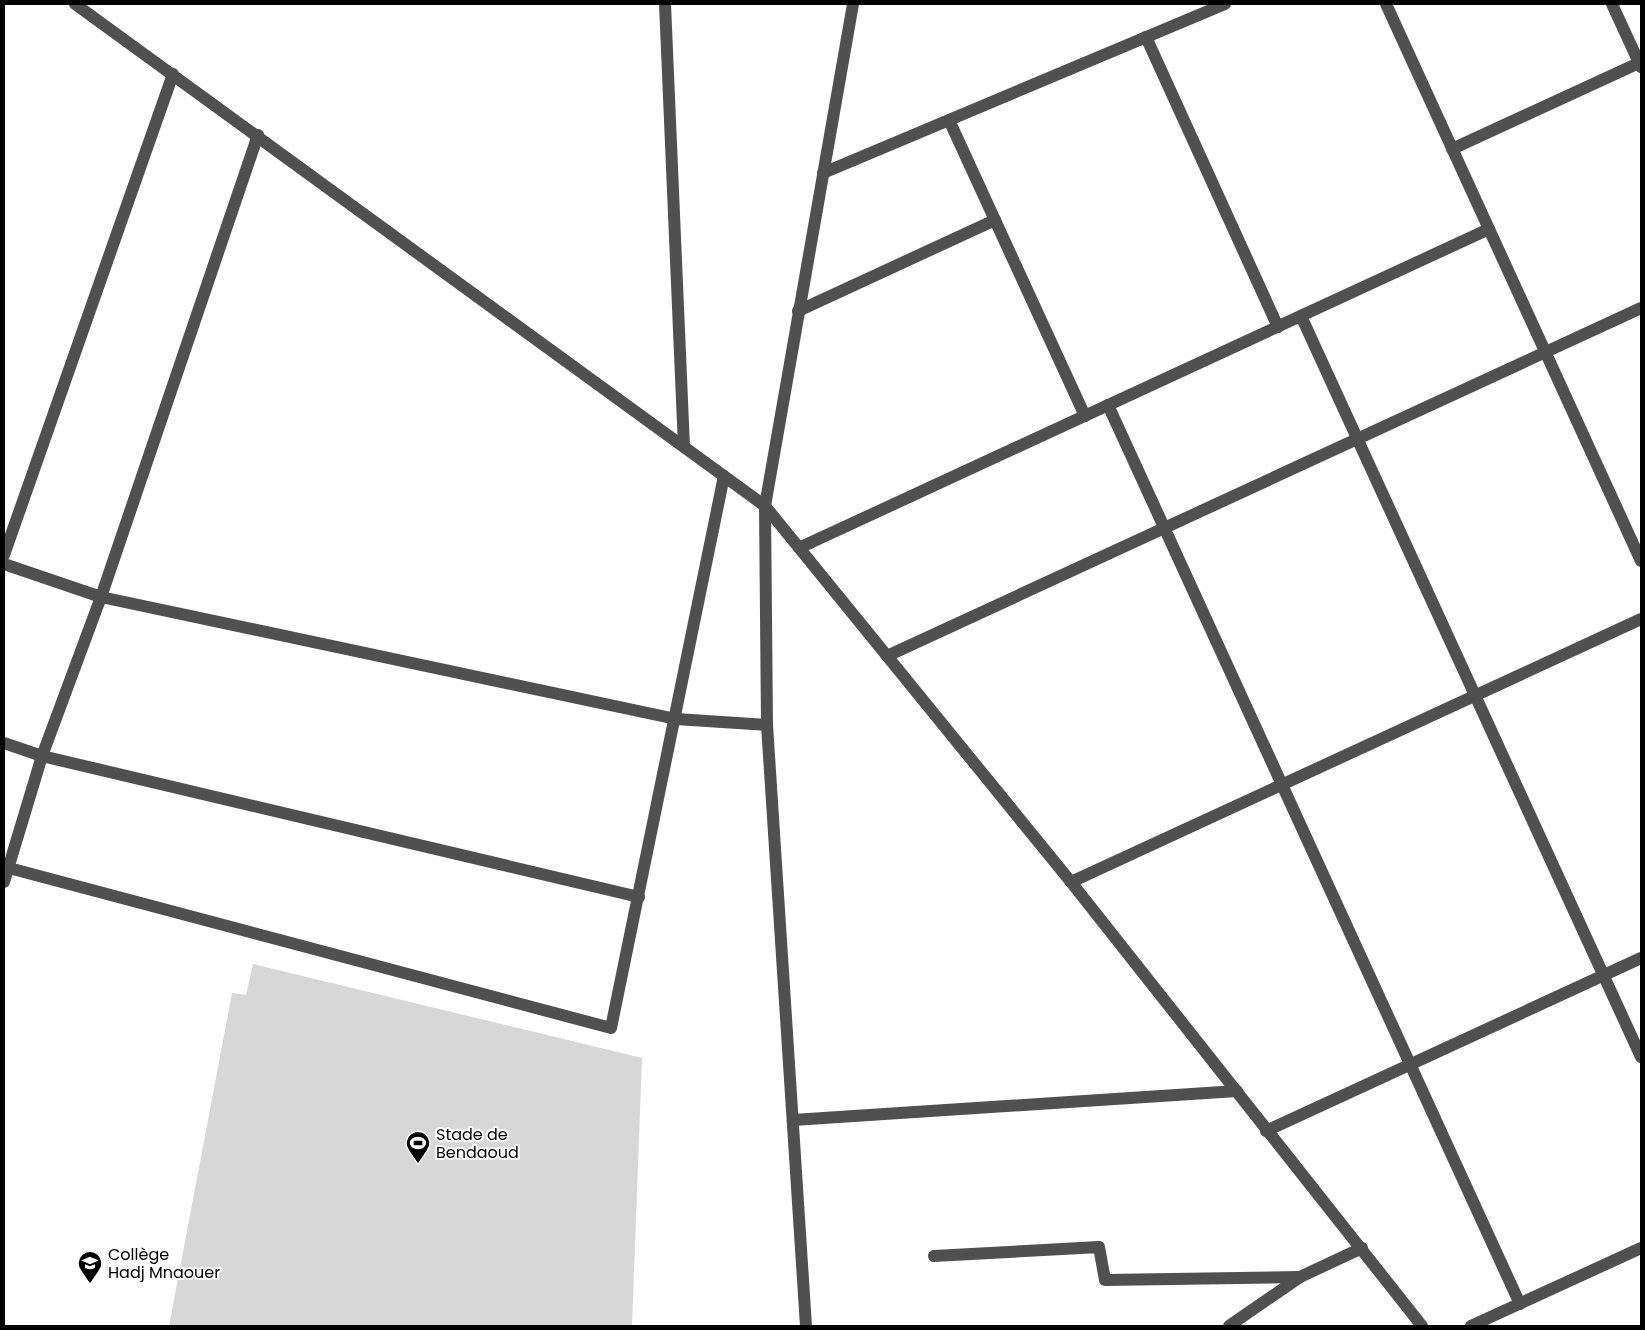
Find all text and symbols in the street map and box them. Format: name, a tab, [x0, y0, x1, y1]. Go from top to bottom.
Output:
place label: Stade de Bendaoud	[436, 1123, 519, 1164]
sports icon: Stade de Bendaoud	[405, 1130, 431, 1164]
place label: Collège Hadj Mnaouer	[108, 1243, 220, 1284]
school or university icon: Collège Hadj Mnaouer	[77, 1250, 103, 1284]

